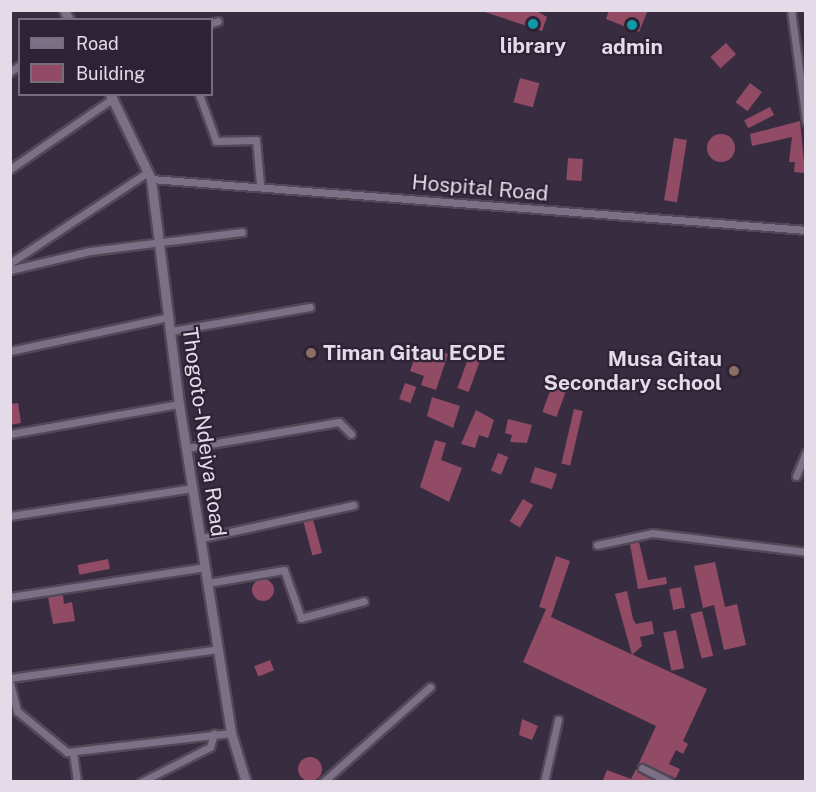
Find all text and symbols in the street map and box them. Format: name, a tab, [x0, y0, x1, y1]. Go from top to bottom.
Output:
marker: library	[526, 17, 540, 31]
legend	[18, 18, 213, 96]
marker: admin	[625, 18, 639, 32]
text: Road	[76, 33, 119, 54]
place label: library	[500, 33, 566, 59]
place label: admin	[601, 34, 663, 60]
text: Building	[76, 63, 145, 84]
street label: Hospital Road	[411, 169, 549, 207]
street label: Thogoto-Ndeiya Road	[177, 326, 231, 538]
place label: Timan Gitau ECDE	[323, 340, 506, 366]
marker: Timan Gitau ECDE	[304, 346, 318, 360]
place label: Musa Gitau Secondary school	[543, 346, 722, 396]
marker: Musa Gitau Secondary school	[727, 364, 741, 378]

